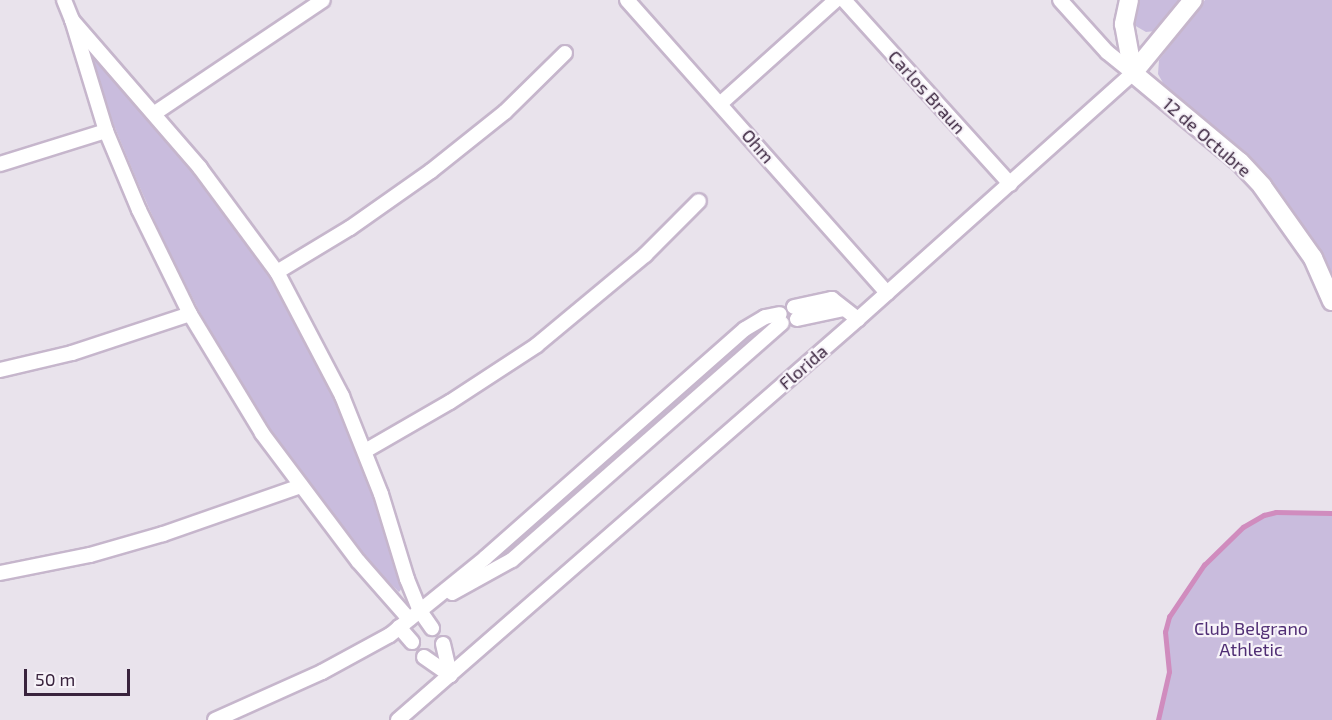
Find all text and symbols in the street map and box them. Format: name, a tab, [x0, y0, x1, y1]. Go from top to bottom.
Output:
street label: Carlos Braun	[884, 46, 970, 138]
street label: 12 de Octubre	[1158, 93, 1256, 181]
street label: Ohm	[737, 124, 779, 168]
street label: Florida	[774, 340, 832, 394]
park label: Club Belgrano Athletic	[1194, 618, 1308, 660]
scale bar	[27, 657, 134, 695]
text: 50 m	[35, 668, 75, 690]

